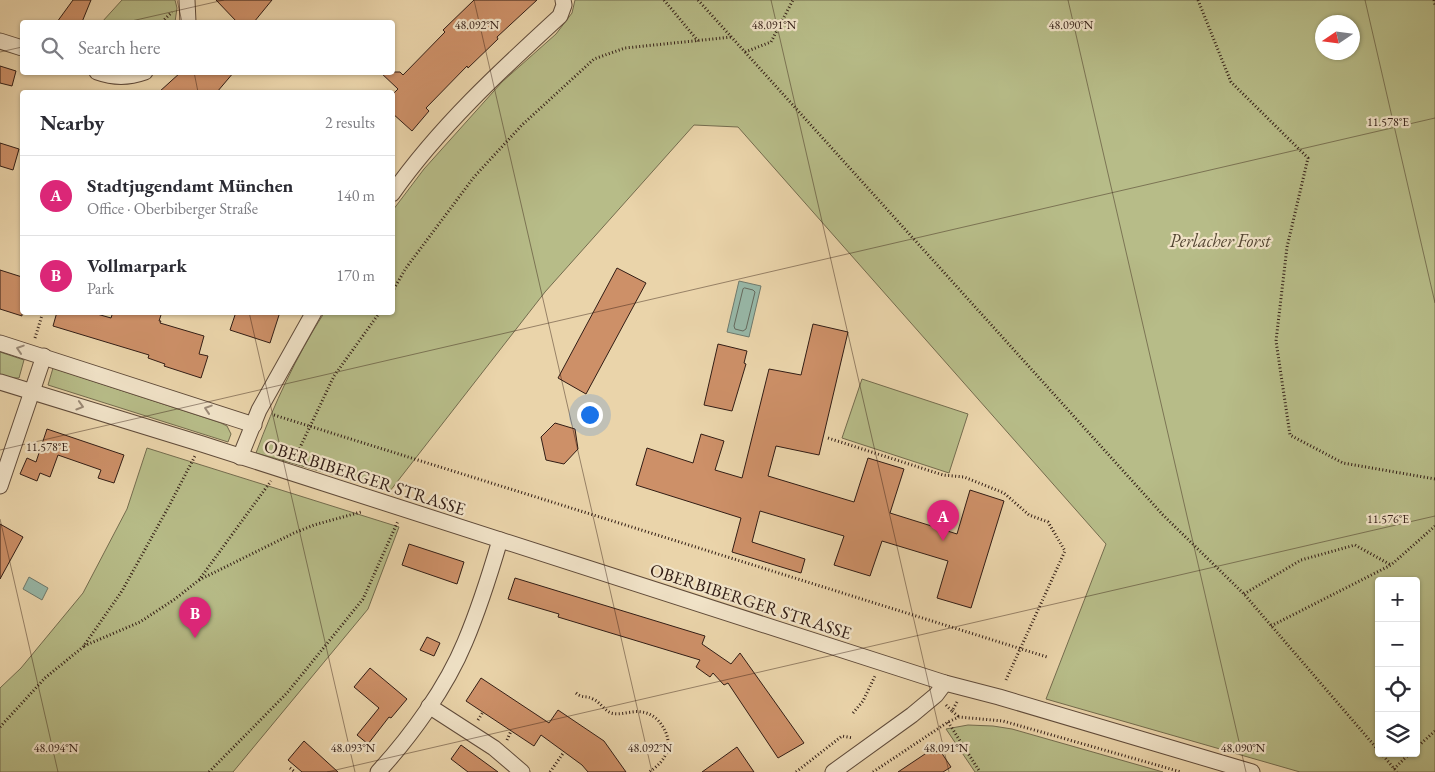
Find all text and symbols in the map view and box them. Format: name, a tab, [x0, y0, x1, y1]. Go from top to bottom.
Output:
north arrow	[1315, 15, 1360, 60]
text: 48.092°N	[455, 17, 500, 33]
text: 48.091°N	[752, 17, 797, 33]
text: 48.090°N	[1049, 17, 1094, 33]
search box	[20, 20, 395, 75]
icon: search	[38, 34, 66, 62]
text: Search here	[78, 35, 160, 60]
text: Nearby	[40, 109, 104, 136]
text: 2 results	[325, 112, 375, 133]
text: 11.578°E	[1367, 114, 1409, 130]
text: Stadtjugendamt München	[87, 173, 293, 198]
text: A	[50, 185, 62, 206]
text: 140 m	[336, 185, 375, 206]
text: Office · Oberbiberger Straße	[87, 198, 258, 219]
park label: Perlacher Forst	[1170, 229, 1271, 252]
text: Vollmarpark	[87, 253, 187, 278]
text: B	[51, 265, 61, 286]
text: 170 m	[336, 265, 375, 286]
text: Park	[87, 278, 114, 299]
one-way arrow	[16, 345, 25, 355]
one-way arrow	[75, 401, 83, 411]
your location	[577, 402, 603, 428]
one-way arrow	[204, 405, 213, 415]
street label: OBERBIBERGER STRASSE	[261, 434, 469, 520]
text: 11.578°E	[26, 439, 68, 455]
pin: A	[927, 500, 959, 541]
text: 11.576°E	[1367, 511, 1409, 527]
street label: OBERBIBERGER STRASSE	[647, 558, 855, 644]
map controls	[1375, 577, 1420, 757]
button: +	[1375, 577, 1420, 622]
pin: B	[179, 597, 211, 638]
button: −	[1375, 622, 1420, 667]
button: locate	[1375, 667, 1420, 712]
button: layers	[1375, 712, 1420, 757]
text: 48.094°N	[34, 740, 79, 756]
text: 48.093°N	[331, 740, 376, 756]
text: 48.092°N	[628, 740, 673, 756]
text: 48.091°N	[924, 740, 969, 756]
text: 48.090°N	[1221, 740, 1266, 756]

